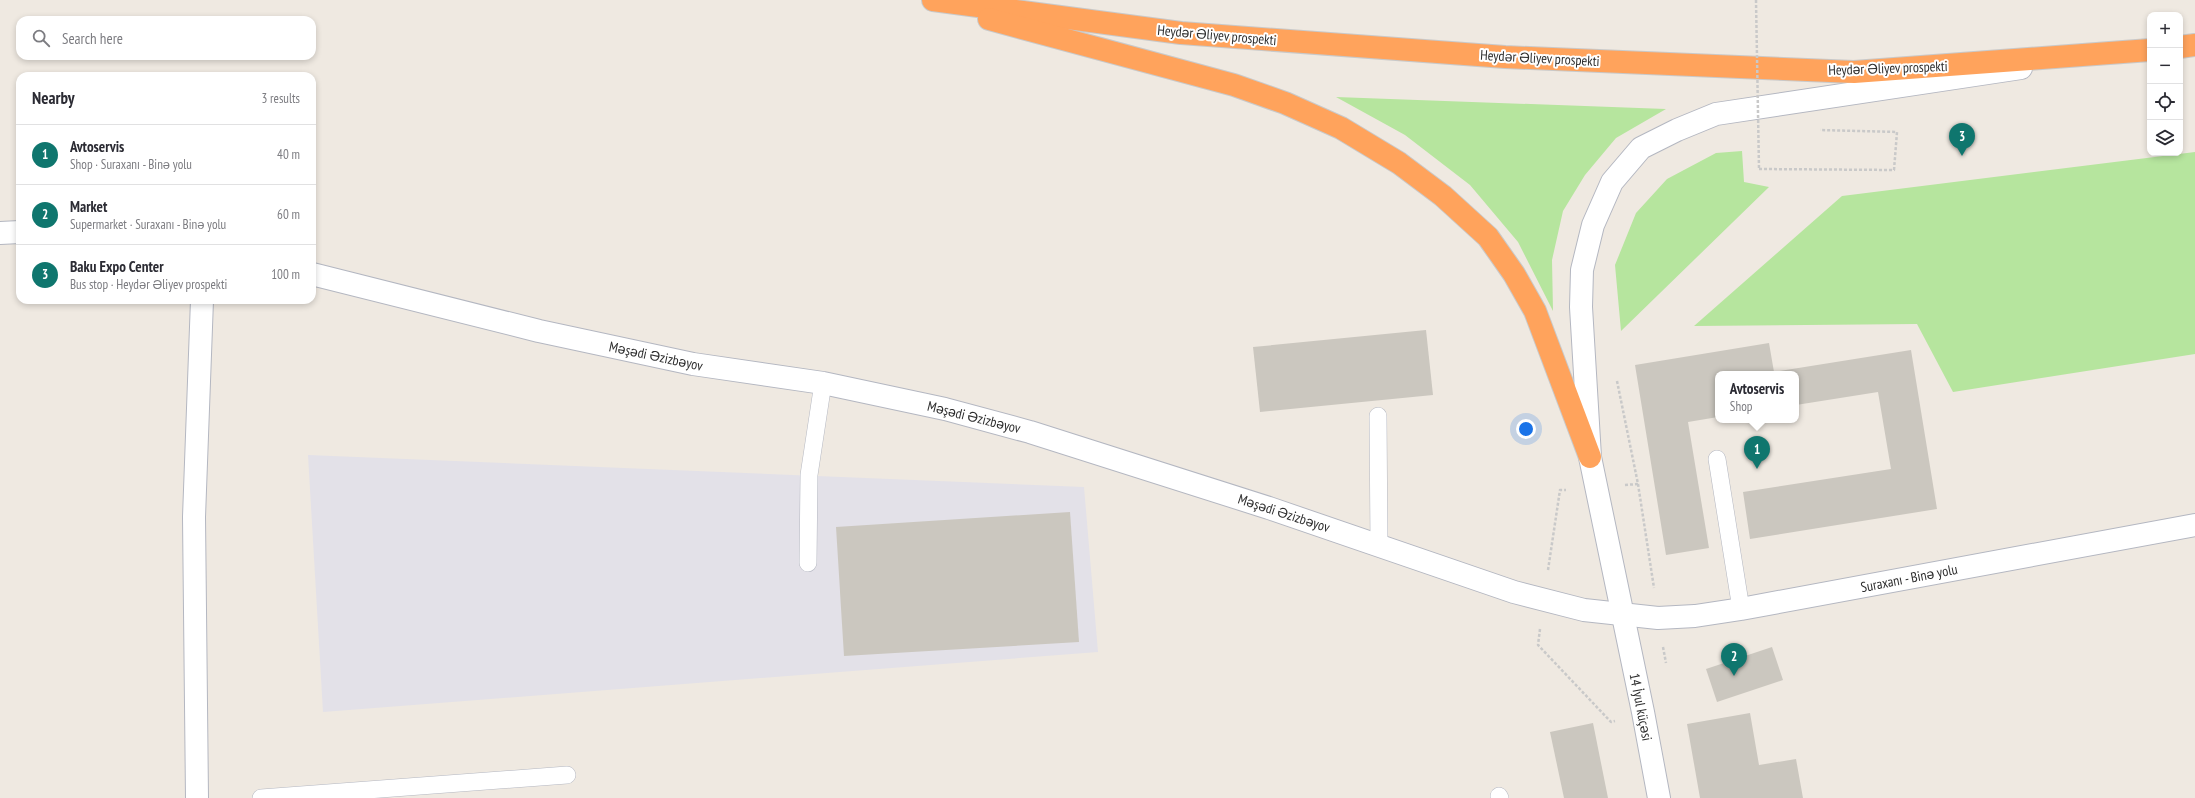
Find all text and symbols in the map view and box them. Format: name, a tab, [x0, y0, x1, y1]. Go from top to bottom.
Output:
map controls	[2147, 12, 2183, 156]
button: +	[2147, 12, 2183, 48]
search box	[16, 16, 316, 60]
street label: Heydər Əliyev prospekti	[1157, 21, 1277, 49]
icon: search	[30, 27, 52, 49]
text: Search here	[62, 29, 123, 48]
street label: Heydər Əliyev prospekti	[1480, 46, 1600, 70]
button: −	[2147, 48, 2183, 84]
street label: Heydər Əliyev prospekti	[1828, 57, 1948, 79]
button: locate	[2147, 84, 2183, 120]
text: Nearby	[32, 87, 75, 109]
text: 3 results	[261, 90, 300, 107]
button: layers	[2147, 120, 2183, 156]
pin: 3	[1949, 123, 1975, 156]
text: Avtoservis	[70, 137, 124, 156]
text: 1	[42, 146, 48, 163]
text: 40 m	[277, 146, 300, 163]
text: Shop · Suraxanı - Binə yolu	[70, 156, 192, 173]
text: Market	[70, 197, 107, 216]
text: 2	[42, 206, 48, 223]
text: 60 m	[277, 206, 300, 223]
text: Supermarket · Suraxanı - Binə yolu	[70, 216, 226, 233]
text: Baku Expo Center	[70, 257, 164, 276]
text: 3	[42, 266, 48, 283]
text: 100 m	[271, 266, 300, 283]
text: Bus stop · Heydər Əliyev prospekti	[70, 276, 227, 293]
street label: Məşədi Əzizbəyov	[607, 337, 705, 375]
popup	[1715, 371, 1799, 423]
text: Avtoservis	[1730, 379, 1784, 398]
street label: Məşədi Əzizbəyov	[926, 397, 1023, 437]
text: Shop	[1730, 398, 1752, 415]
your location	[1516, 419, 1536, 439]
pin: 1	[1744, 436, 1770, 469]
street label: Məşədi Əzizbəyov	[1236, 490, 1333, 536]
street label: Suraxanı - Binə yolu	[1859, 560, 1959, 596]
pin: 2	[1721, 643, 1747, 676]
street label: 14 İyul küçəsi	[1626, 672, 1656, 742]

